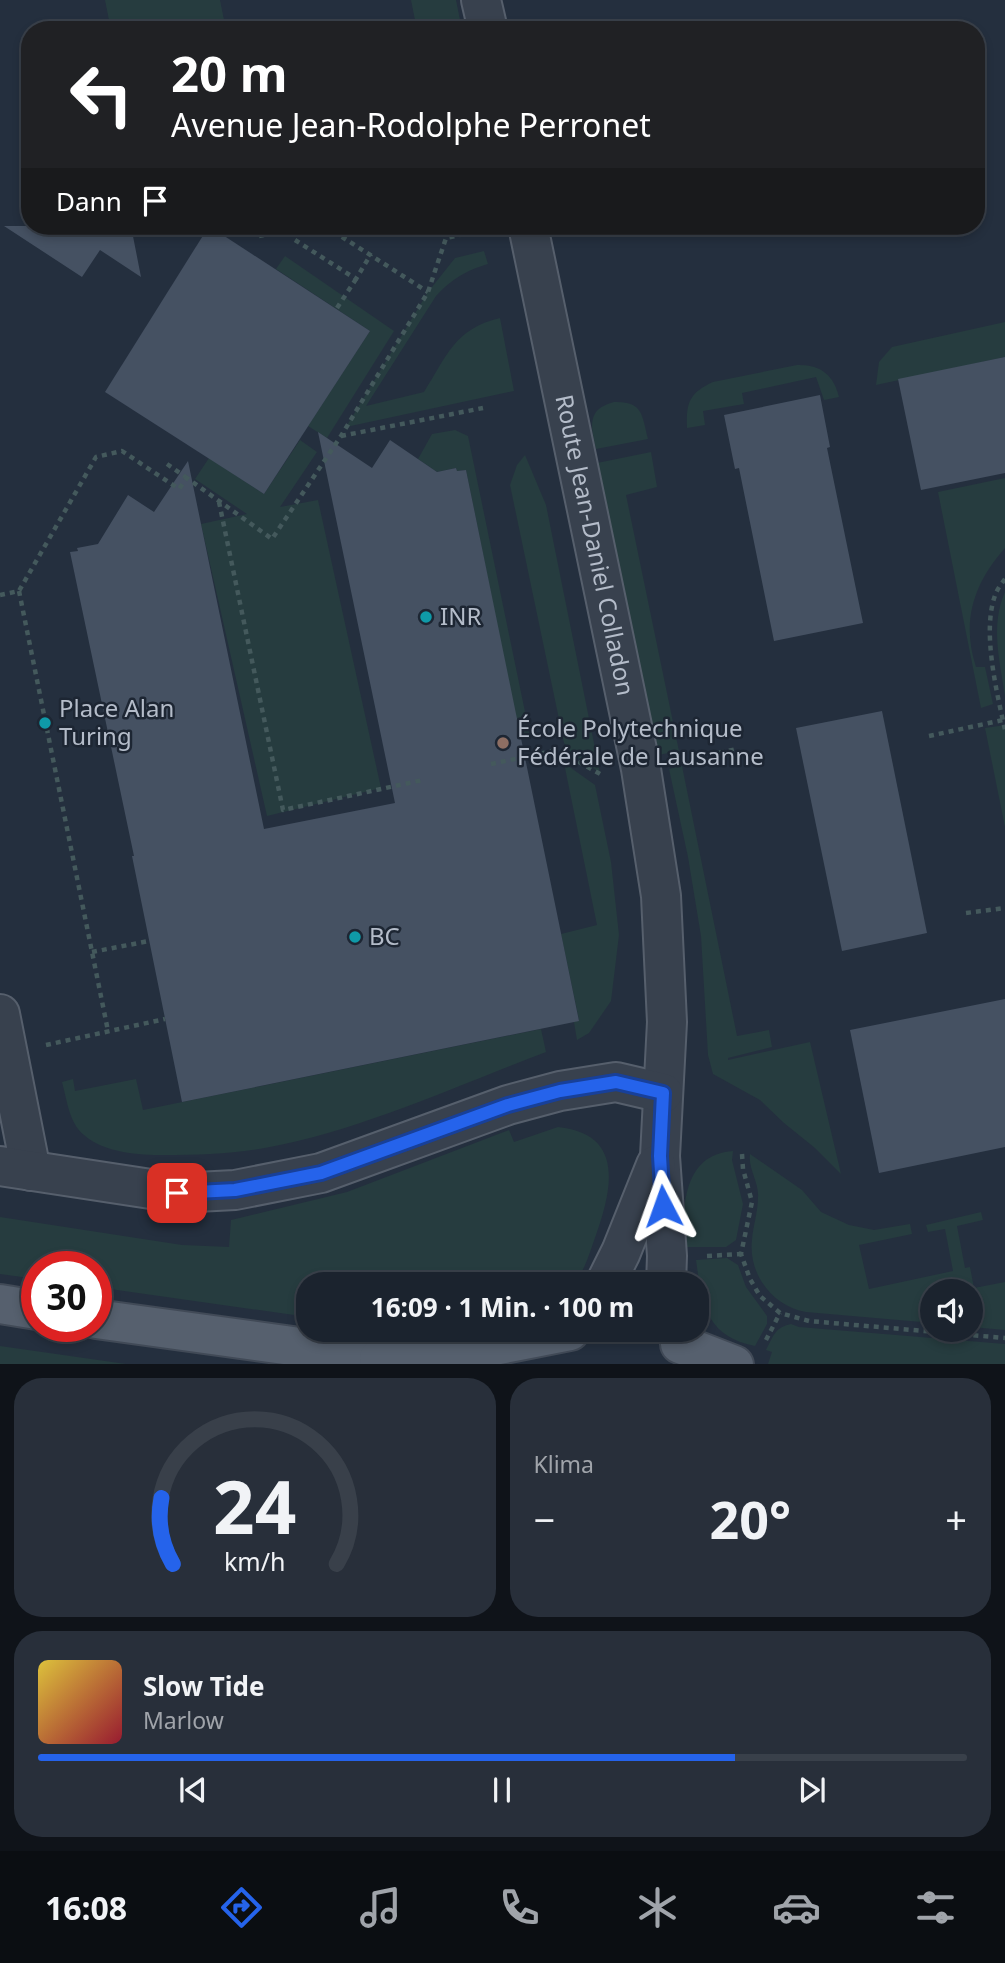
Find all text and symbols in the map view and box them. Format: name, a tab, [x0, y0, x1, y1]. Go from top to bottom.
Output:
text: 20 m	[171, 40, 288, 106]
icon: left	[56, 49, 147, 140]
text: Avenue Jean-Rodolphe Perronet	[171, 103, 651, 146]
icon: arrive	[136, 182, 174, 220]
text: Dann	[56, 183, 122, 219]
street label: Route Jean-Daniel Colladon	[548, 391, 643, 698]
place label: INR	[440, 599, 481, 632]
marker: INR	[418, 609, 434, 625]
place label: Place Alan Turing	[59, 691, 174, 752]
place label: École Polytechnique Fédérale de Lausanne	[517, 711, 764, 772]
marker: Place Alan Turing	[37, 715, 53, 731]
marker: École Polytechnique Fédérale de Lausanne	[495, 735, 511, 751]
place label: BC	[369, 919, 400, 952]
marker: BC	[347, 929, 363, 945]
pin	[147, 1163, 207, 1223]
position arrow	[626, 1169, 700, 1243]
icon: arrive	[158, 1174, 196, 1212]
speed limit sign: 30	[21, 1251, 112, 1342]
map controls	[920, 1279, 983, 1342]
button: sound	[920, 1279, 983, 1342]
text: 16:09 · 1 Min. · 100 m	[371, 1289, 634, 1325]
text: Klima	[534, 1448, 594, 1480]
text: 24	[213, 1456, 296, 1555]
text: 20°	[709, 1483, 791, 1554]
text: −	[534, 1493, 555, 1545]
text: +	[945, 1493, 967, 1545]
text: km/h	[224, 1543, 286, 1577]
text: Slow Tide	[143, 1668, 265, 1704]
text: Marlow	[143, 1704, 224, 1736]
icon: previous	[174, 1771, 212, 1809]
icon: pause	[483, 1771, 521, 1809]
icon: next	[793, 1771, 831, 1809]
icon: directions	[217, 1883, 266, 1932]
icon: music	[356, 1883, 405, 1932]
icon: phone	[495, 1883, 544, 1932]
icon: climate	[633, 1883, 682, 1932]
icon: car	[772, 1883, 821, 1932]
icon: filters	[911, 1883, 960, 1932]
text: 16:08	[45, 1886, 127, 1929]

